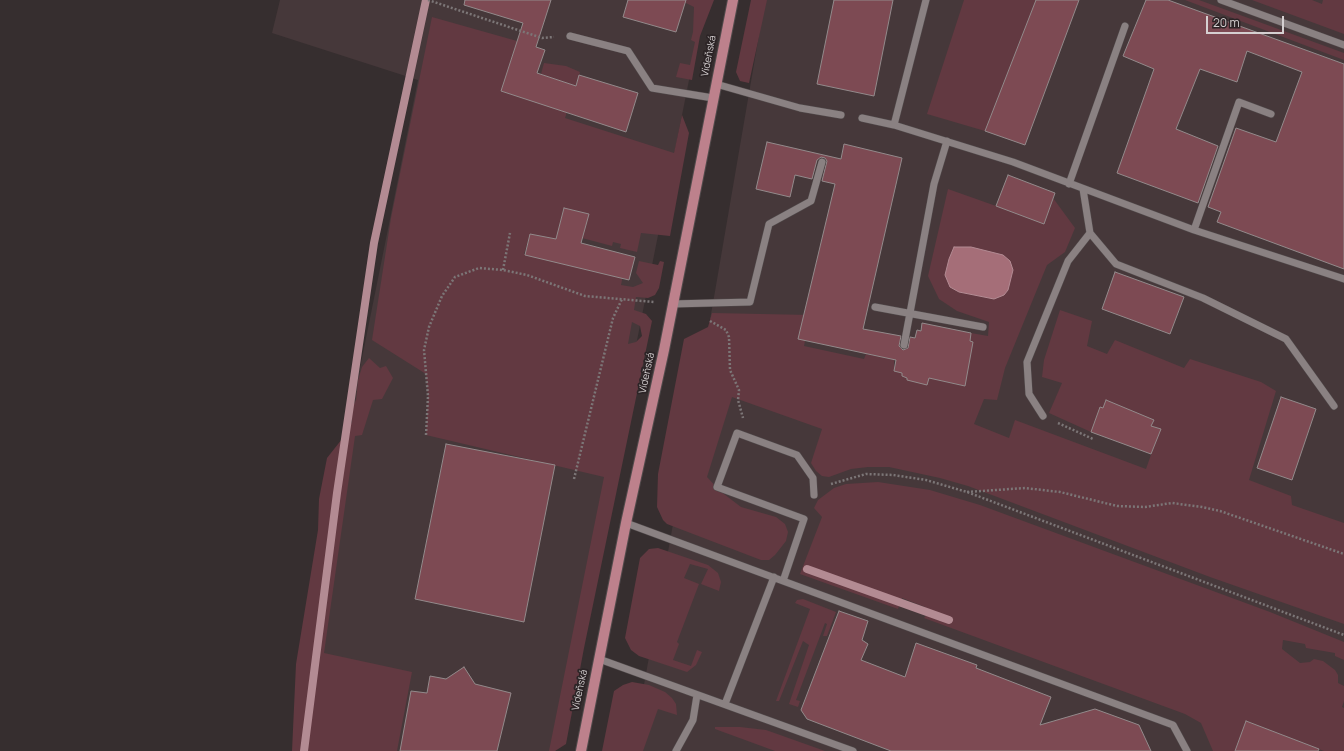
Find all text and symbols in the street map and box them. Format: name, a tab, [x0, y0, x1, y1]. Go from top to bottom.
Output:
scale bar	[1208, 8, 1286, 34]
text: 20 m	[1213, 14, 1240, 31]
street label: Vídeňská	[699, 34, 719, 78]
street label: Vídeňská	[637, 351, 657, 395]
street label: Vídeňská	[570, 668, 590, 712]

